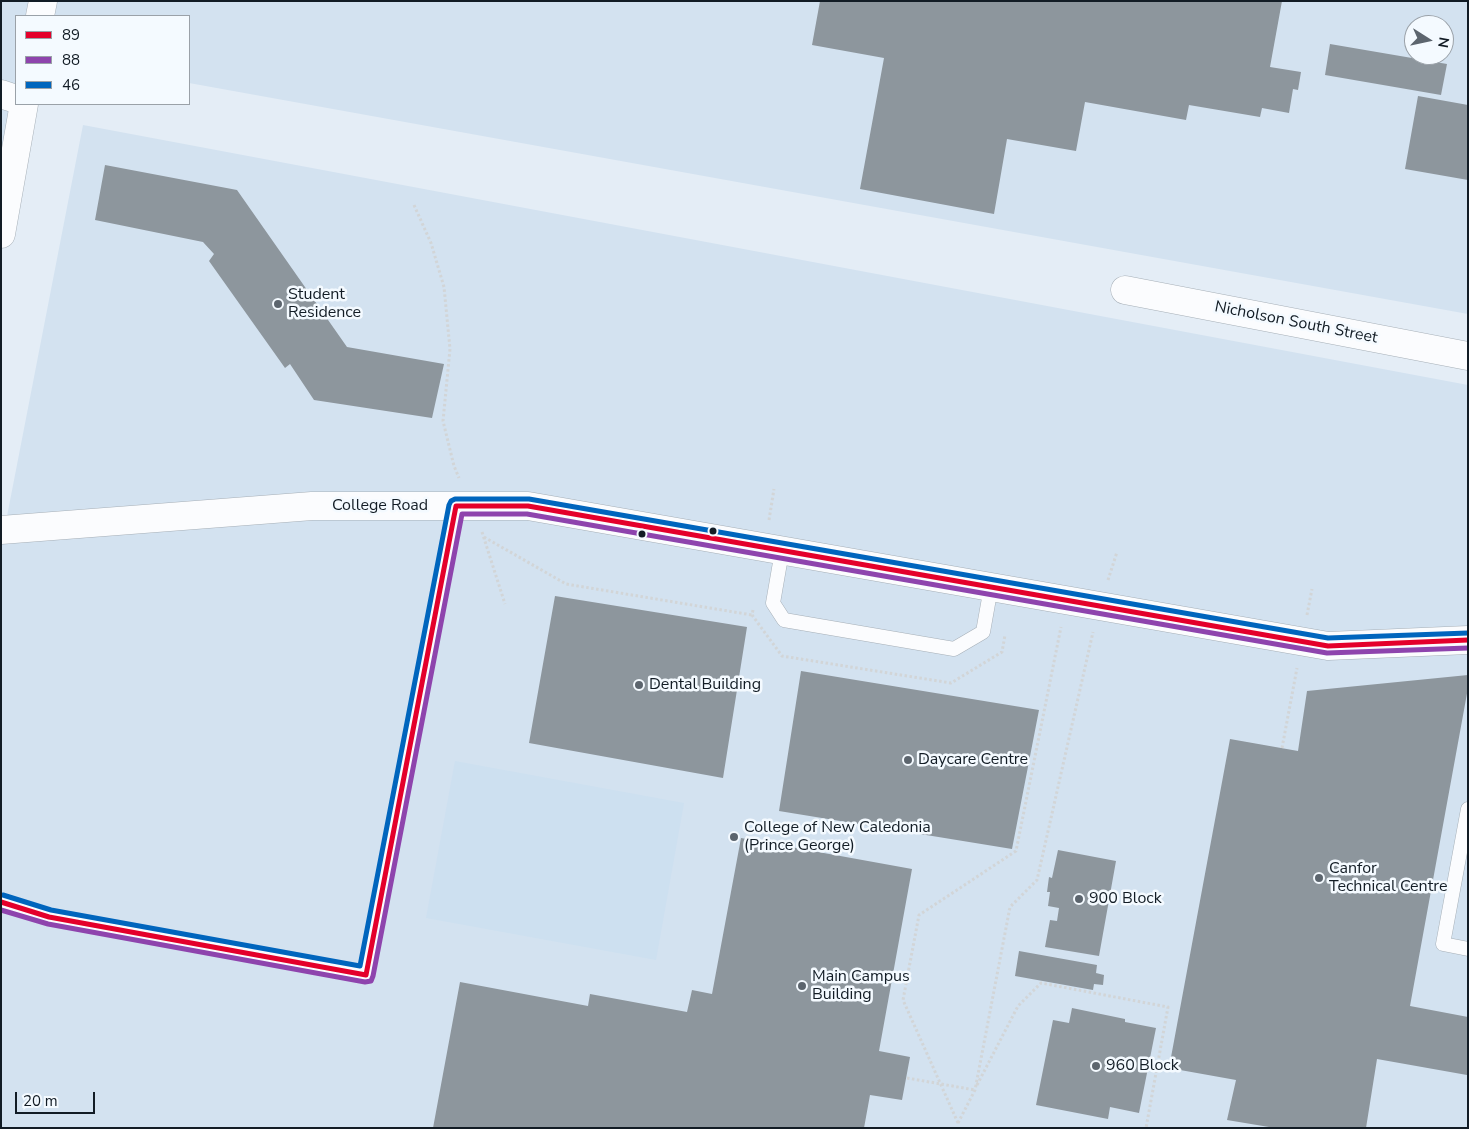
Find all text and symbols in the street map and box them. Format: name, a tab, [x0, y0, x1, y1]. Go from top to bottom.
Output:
legend	[15, 15, 190, 105]
north arrow	[1404, 15, 1454, 65]
text: 89	[62, 25, 80, 45]
text: N	[1433, 36, 1454, 49]
text: 88	[62, 50, 80, 70]
text: 46	[62, 75, 80, 95]
place label: Student Residence	[288, 285, 361, 323]
marker: Student Residence	[272, 298, 284, 310]
street label: Nicholson South Street	[1213, 298, 1379, 348]
street label: College Road	[332, 496, 428, 516]
unlabelled marker	[708, 526, 718, 536]
unlabelled marker	[637, 529, 647, 539]
place label: Dental Building	[649, 675, 761, 695]
marker: Dental Building	[633, 679, 645, 691]
place label: Daycare Centre	[918, 750, 1028, 770]
marker: Daycare Centre	[902, 754, 914, 766]
place label: College of New Caledonia (Prince George)	[744, 818, 931, 856]
marker: College of New Caledonia (Prince George)	[728, 831, 740, 843]
place label: Canfor Technical Centre	[1329, 859, 1447, 897]
marker: Canfor Technical Centre	[1313, 872, 1325, 884]
place label: 900 Block	[1089, 889, 1162, 909]
marker: 900 Block	[1073, 893, 1085, 905]
place label: Main Campus Building	[812, 967, 910, 1005]
marker: Main Campus Building	[796, 980, 808, 992]
place label: 960 Block	[1106, 1056, 1179, 1076]
marker: 960 Block	[1090, 1060, 1102, 1072]
scale bar	[18, 1082, 98, 1114]
text: 20 m	[23, 1091, 58, 1111]

